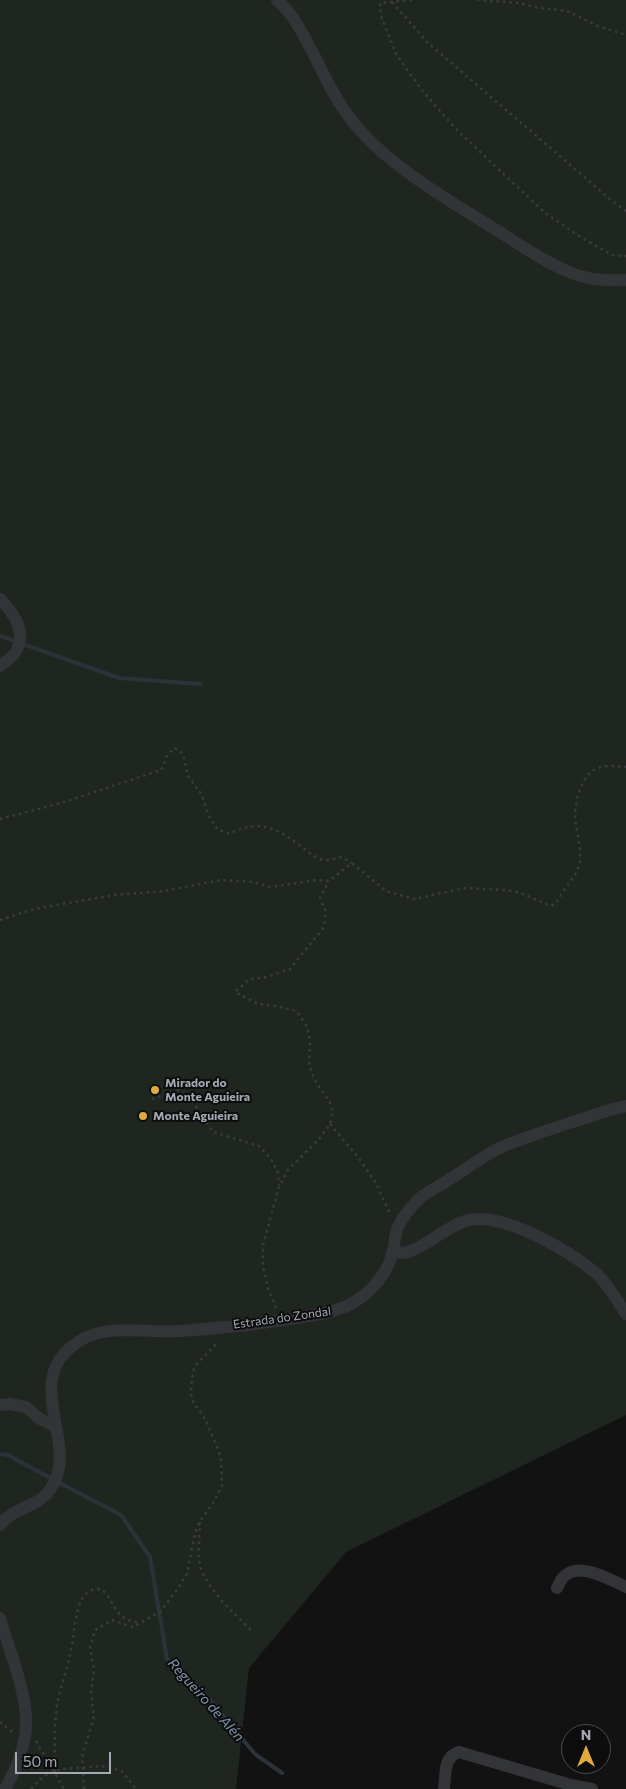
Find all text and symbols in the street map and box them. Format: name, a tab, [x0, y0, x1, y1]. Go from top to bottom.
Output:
place label: Mirador do Monte Aguieira	[165, 1076, 250, 1104]
marker: Mirador do Monte Aguieira	[149, 1084, 161, 1096]
place label: Monte Aguieira	[153, 1109, 238, 1123]
marker: Monte Aguieira	[137, 1110, 149, 1122]
street label: Estrada do Zondal	[232, 1304, 332, 1332]
water label: Regueiro de Alén	[164, 1655, 248, 1745]
north arrow	[561, 1724, 611, 1774]
text: N	[581, 1726, 591, 1743]
scale bar	[18, 1742, 114, 1774]
text: 50 m	[23, 1752, 57, 1770]

